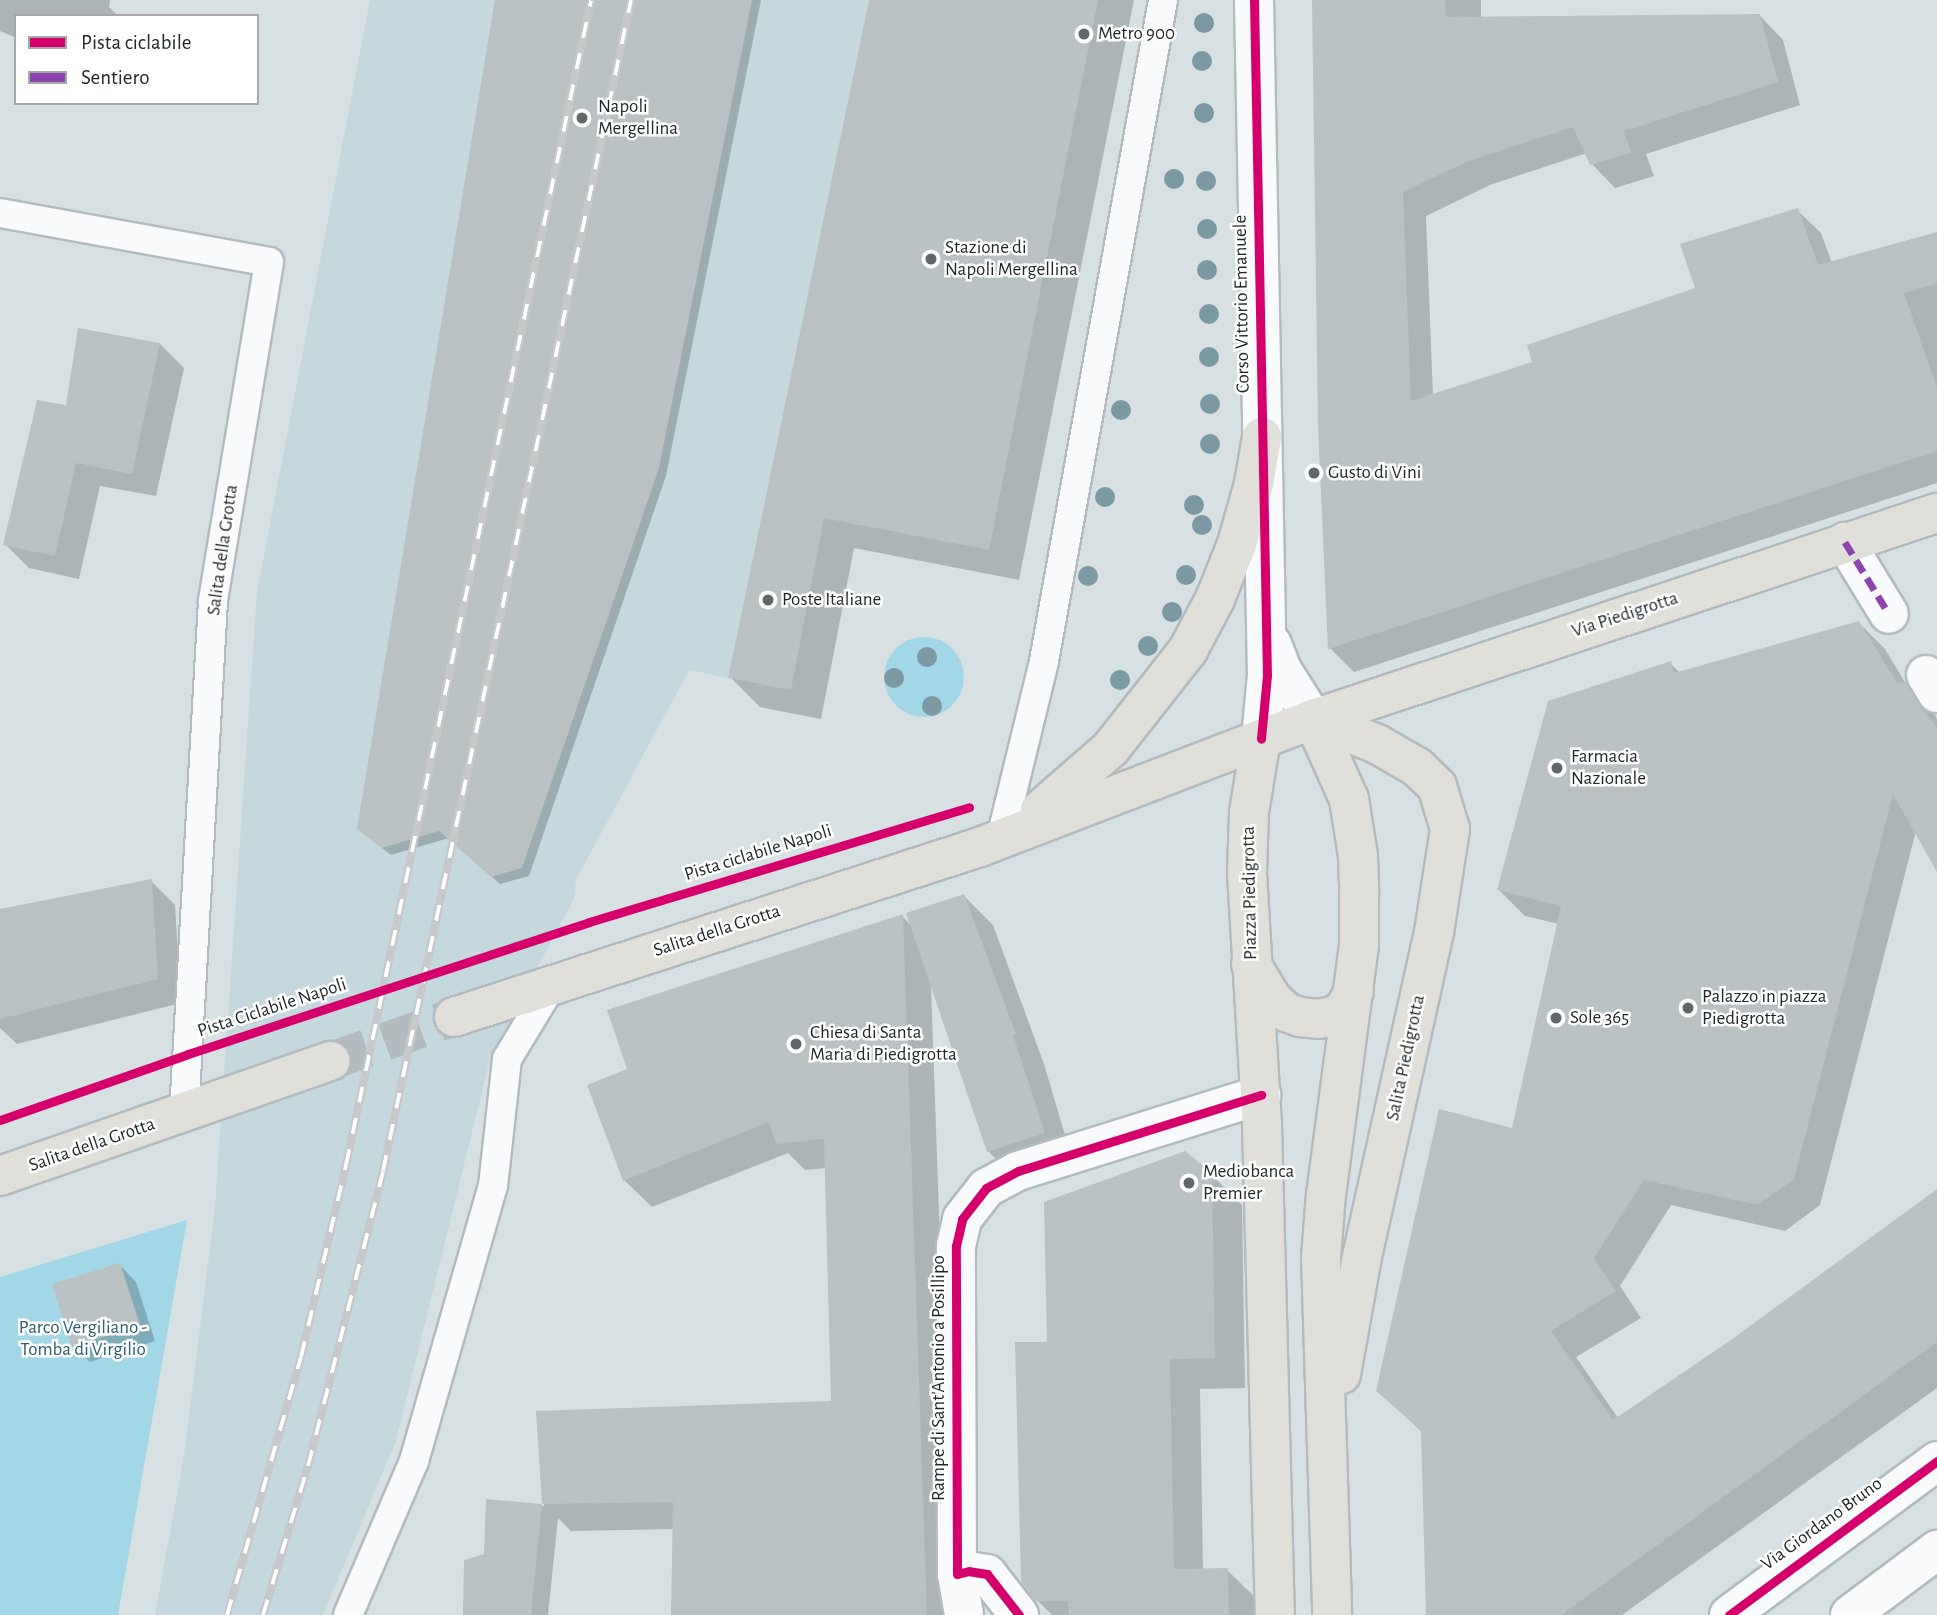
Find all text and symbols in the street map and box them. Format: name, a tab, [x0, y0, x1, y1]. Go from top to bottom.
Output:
legend	[14, 14, 259, 105]
place label: Metro 900	[1098, 23, 1175, 45]
marker: Metro 900	[1076, 26, 1092, 42]
text: Pista ciclabile	[81, 32, 192, 53]
text: Sentiero	[81, 67, 150, 88]
place label: Napoli Mergellina	[598, 96, 678, 140]
marker: Napoli Mergellina	[572, 108, 592, 128]
street label: Corso Vittorio Emanuele	[1229, 215, 1255, 393]
place label: Stazione di Napoli Mergellina	[945, 237, 1078, 281]
marker: Stazione di Napoli Mergellina	[923, 251, 939, 267]
place label: Gusto di Vini	[1328, 462, 1421, 484]
marker: Gusto di Vini	[1306, 465, 1322, 481]
street label: Salita della Grotta	[203, 483, 243, 617]
street label: Via Piedigrotta	[1569, 587, 1681, 643]
place label: Poste Italiane	[782, 589, 881, 611]
marker: Poste Italiane	[760, 592, 776, 608]
place label: Farmacia Nazionale	[1571, 746, 1646, 790]
marker: Farmacia Nazionale	[1549, 760, 1565, 776]
street label: Pista ciclabile Napoli	[682, 820, 834, 886]
street label: Piazza Piedigrotta	[1237, 826, 1263, 960]
street label: Salita della Grotta	[651, 900, 783, 962]
street label: Pista Ciclabile Napoli	[195, 973, 349, 1043]
place label: Palazzo in piazza Piedigrotta	[1702, 986, 1827, 1030]
street label: Salita Piedigrotta	[1382, 993, 1430, 1123]
marker: Palazzo in piazza Piedigrotta	[1680, 1000, 1696, 1016]
place label: Sole 365	[1570, 1007, 1629, 1029]
marker: Sole 365	[1548, 1010, 1564, 1026]
place label: Chiesa di Santa Maria di Piedigrotta	[810, 1022, 957, 1066]
marker: Chiesa di Santa Maria di Piedigrotta	[788, 1036, 804, 1052]
street label: Salita della Grotta	[26, 1113, 158, 1177]
place label: Mediobanca Premier	[1203, 1161, 1294, 1205]
marker: Mediobanca Premier	[1181, 1175, 1197, 1191]
street label: Rampe di Sant'Antonio a Posillipo	[928, 1255, 950, 1501]
park label: Parco Vergiliano - Tomba di Virgilio	[19, 1317, 147, 1361]
street label: Via Giordano Bruno	[1757, 1472, 1887, 1576]

